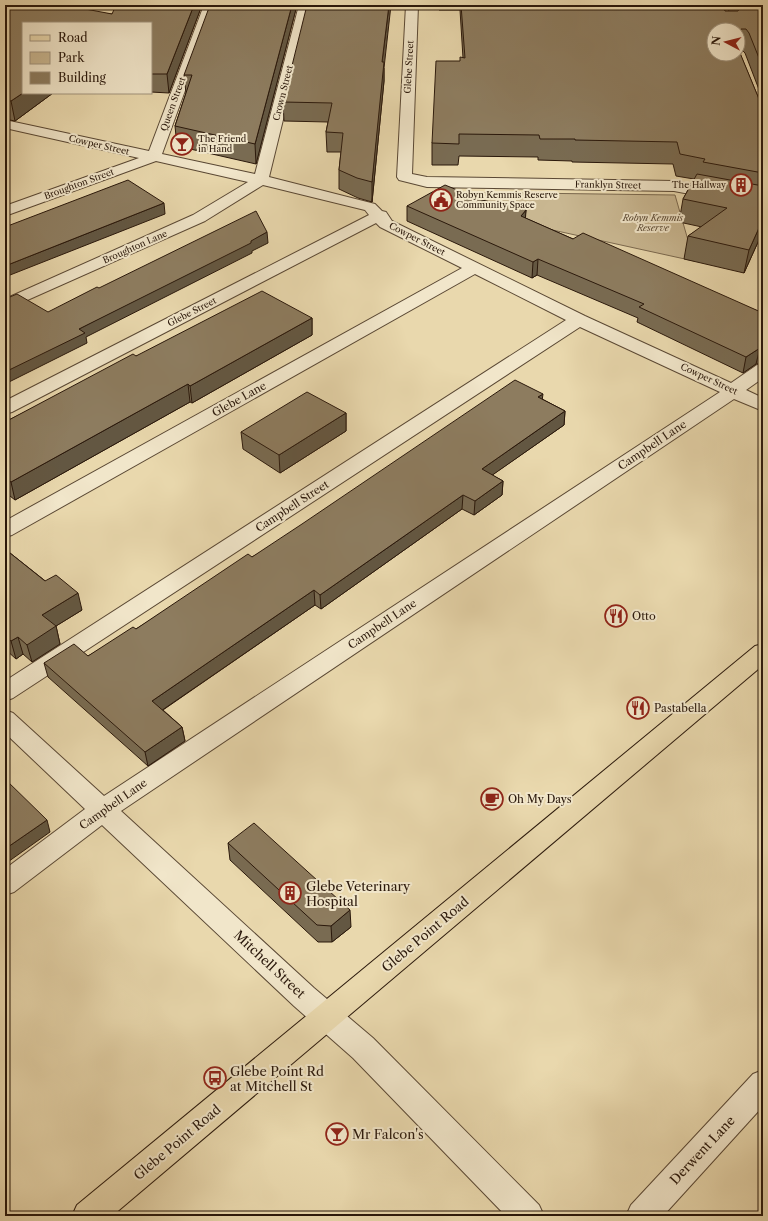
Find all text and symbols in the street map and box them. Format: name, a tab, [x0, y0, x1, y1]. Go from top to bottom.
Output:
legend	[22, 22, 152, 94]
north arrow	[706, 22, 746, 62]
text: Road	[58, 30, 88, 45]
text: N	[709, 35, 724, 46]
street label: Glebe Street	[402, 39, 415, 94]
text: Park	[58, 50, 85, 65]
street label: Crown Street	[270, 63, 295, 122]
text: Building	[58, 70, 106, 85]
street label: Queen Street	[158, 75, 188, 132]
bar icon: The Friend in Hand	[169, 131, 195, 157]
street label: Cowper Street	[68, 132, 131, 157]
place label: The Friend in Hand	[198, 133, 247, 154]
street label: Broughton Street	[42, 165, 116, 201]
building icon: The Hallway	[728, 172, 754, 198]
street label: Franklyn Street	[575, 178, 642, 191]
place label: The Hallway	[672, 179, 727, 190]
public building icon: Robyn Kemmis Reserve Community Space	[428, 187, 454, 213]
place label: Robyn Kemmis Reserve Community Space	[456, 189, 558, 210]
park label: Robyn Kemmis Reserve	[622, 212, 683, 233]
street label: Cowper Street	[387, 220, 448, 258]
street label: Broughton Lane	[101, 227, 169, 266]
street label: Glebe Street	[166, 294, 219, 329]
street label: Cowper Street	[679, 361, 740, 397]
street label: Glebe Lane	[209, 378, 269, 420]
street label: Campbell Lane	[615, 417, 689, 473]
street label: Campbell Street	[253, 477, 331, 535]
street label: Campbell Lane	[345, 596, 419, 652]
restaurant icon: Otto	[603, 603, 629, 629]
place label: Otto	[632, 609, 656, 623]
restaurant icon: Pastabella	[625, 695, 651, 721]
place label: Pastabella	[654, 701, 707, 715]
street label: Campbell Lane	[76, 775, 150, 833]
cafe icon: Oh My Days	[479, 786, 505, 812]
place label: Oh My Days	[508, 792, 572, 806]
place label: Glebe Veterinary Hospital	[306, 878, 411, 909]
building icon: Glebe Veterinary Hospital	[277, 880, 303, 906]
street label: Glebe Point Road	[378, 893, 472, 975]
street label: Mitchell Street	[231, 927, 309, 1001]
place label: Glebe Point Rd at Mitchell St	[230, 1063, 324, 1094]
bus stop icon: Glebe Point Rd at Mitchell St	[202, 1065, 228, 1091]
street label: Glebe Point Road	[130, 1101, 224, 1183]
street label: Derwent Lane	[666, 1112, 738, 1188]
bar icon: Mr Falcon's	[324, 1121, 350, 1147]
place label: Mr Falcon's	[352, 1126, 424, 1142]

